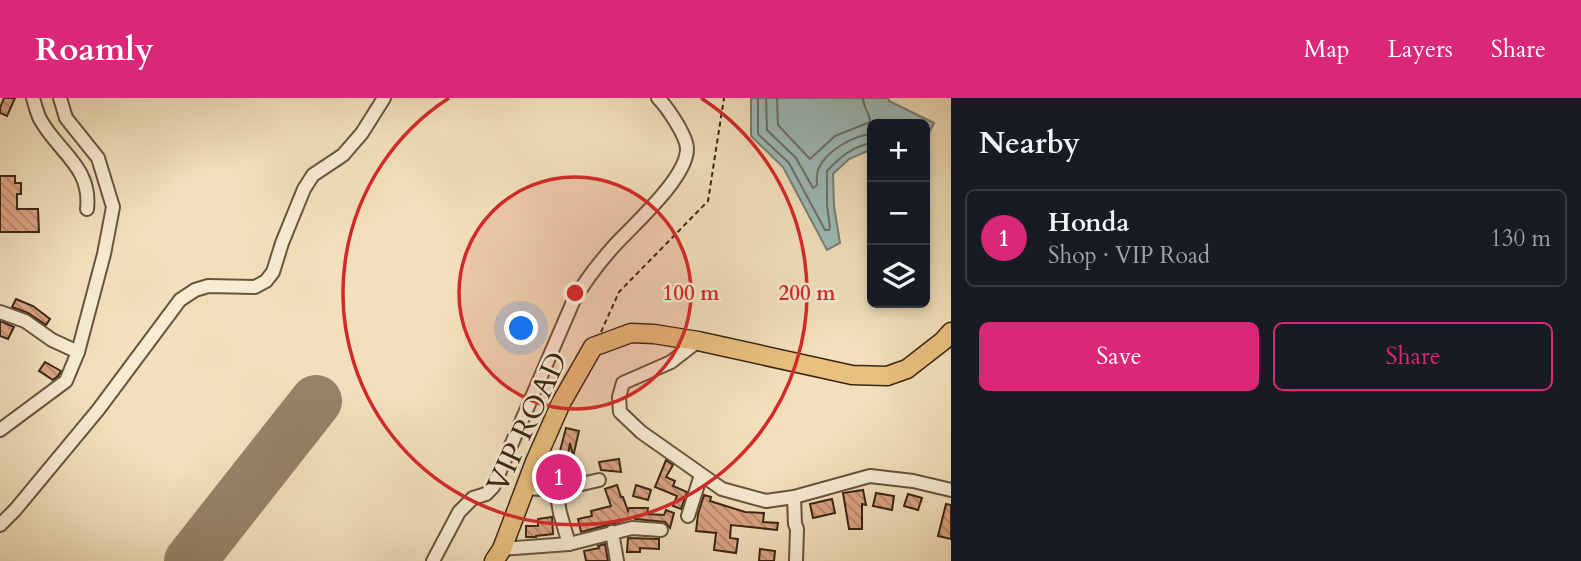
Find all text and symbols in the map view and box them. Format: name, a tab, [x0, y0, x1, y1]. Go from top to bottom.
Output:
text: Roamly	[35, 27, 154, 72]
text: Map	[1304, 33, 1350, 66]
text: Layers	[1388, 33, 1453, 66]
text: Share	[1491, 33, 1546, 66]
map controls	[867, 119, 930, 308]
button: +	[867, 119, 930, 182]
text: Nearby	[979, 123, 1080, 164]
button: −	[867, 182, 930, 245]
text: Honda	[1048, 205, 1129, 240]
text: 1	[998, 223, 1010, 254]
text: 130 m	[1490, 223, 1551, 254]
text: Shop · VIP Road	[1048, 240, 1210, 271]
button: layers	[867, 245, 930, 308]
text: 100 m	[662, 279, 720, 308]
text: 200 m	[778, 279, 836, 308]
centre of rings	[563, 281, 587, 305]
your location	[504, 311, 538, 345]
button: Save	[979, 322, 1259, 391]
button: Share	[1273, 322, 1553, 391]
street label: VIP ROAD	[477, 345, 578, 499]
pin: 1	[536, 451, 582, 503]

